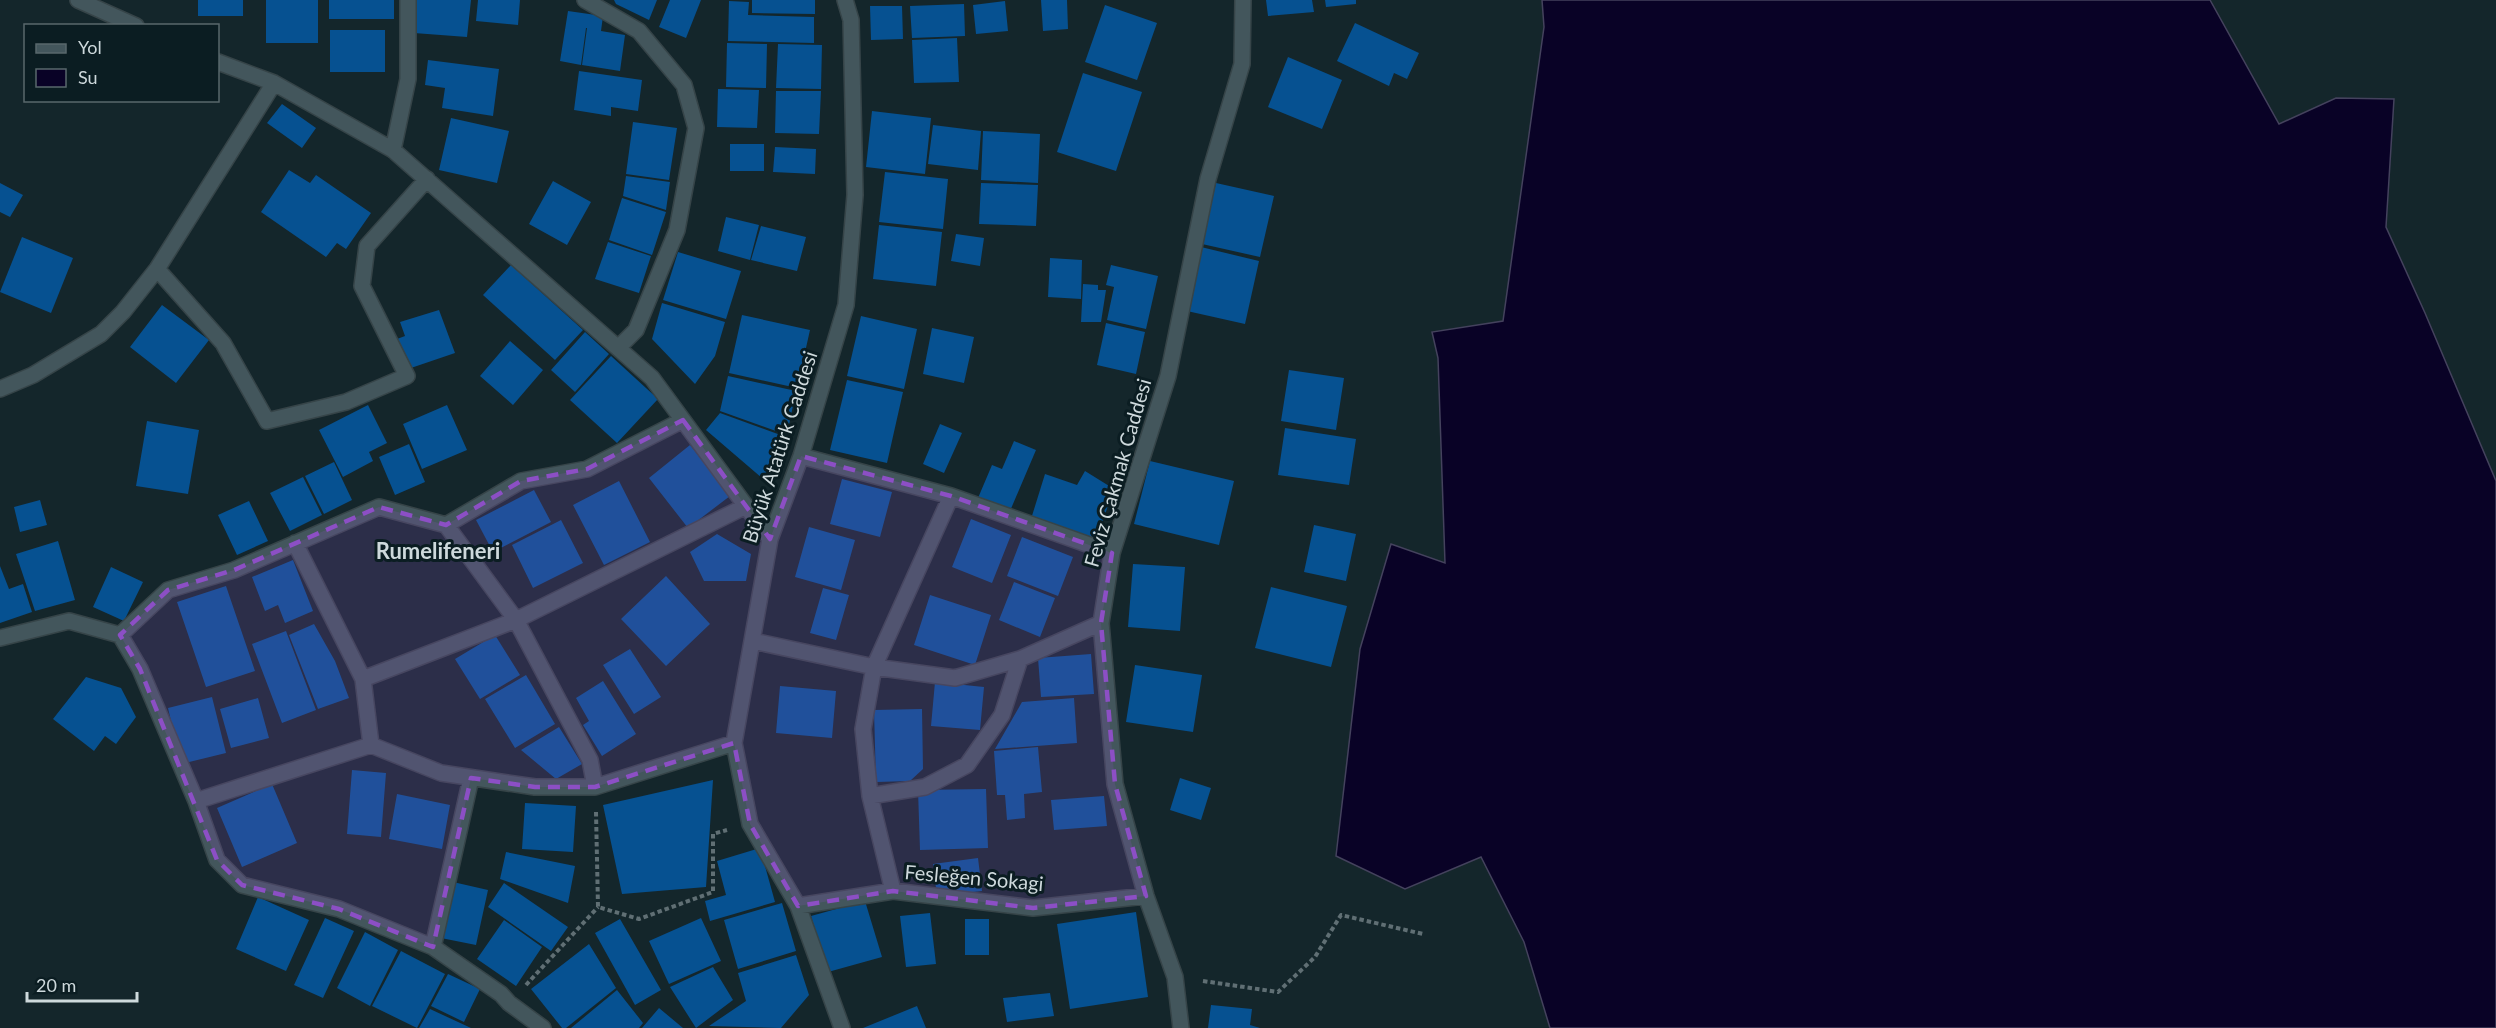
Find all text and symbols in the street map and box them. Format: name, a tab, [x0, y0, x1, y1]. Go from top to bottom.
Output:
legend	[24, 24, 219, 102]
text: Yol	[78, 36, 102, 58]
text: Su	[78, 66, 98, 88]
street label: Büyük Atatürk Caddesi	[737, 348, 821, 546]
street label: Feviz Çakmak Caddesi	[1079, 376, 1155, 570]
district label: Rumelifeneri	[376, 537, 500, 564]
street label: Fesleğen Sokagi	[904, 859, 1045, 895]
scale bar	[27, 965, 136, 1003]
text: 20 m	[36, 974, 76, 996]

